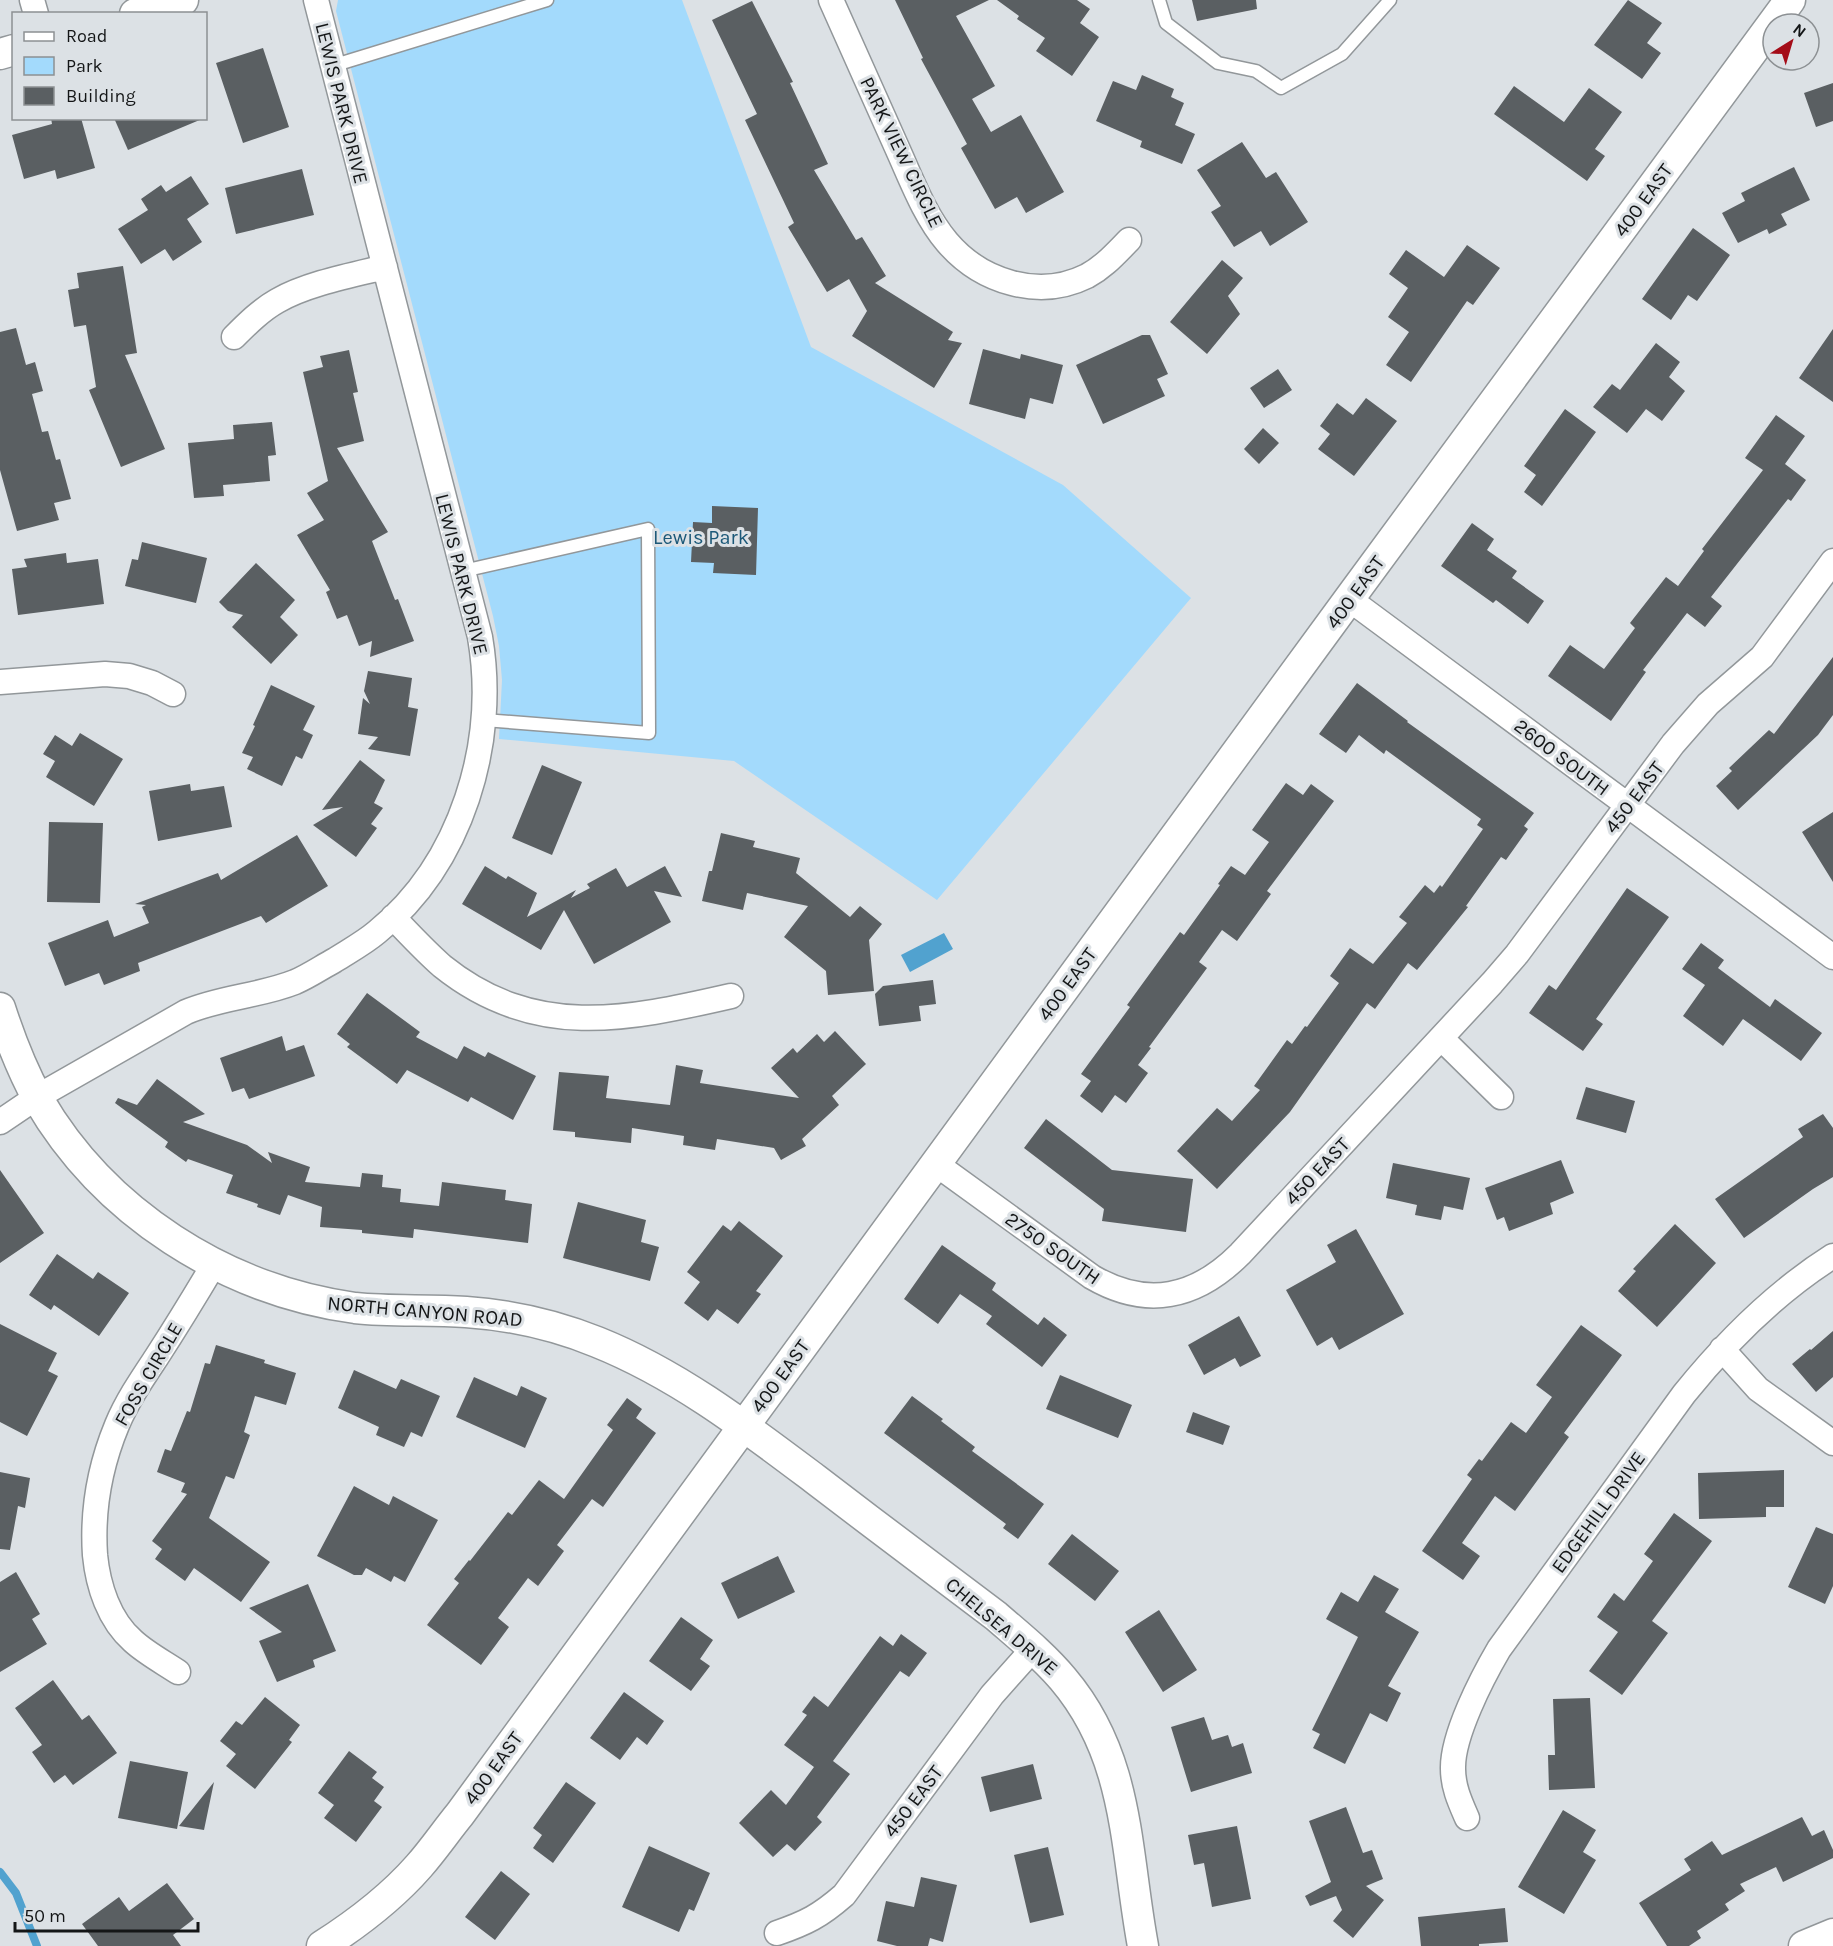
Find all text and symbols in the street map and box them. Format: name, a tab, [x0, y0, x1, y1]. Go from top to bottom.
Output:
legend	[12, 12, 207, 120]
north arrow	[1761, 12, 1821, 72]
text: N	[1789, 19, 1810, 41]
street label: LEWIS PARK DRIVE	[310, 20, 373, 186]
text: Road	[66, 25, 107, 47]
text: Park	[66, 55, 103, 77]
street label: PARK VIEW CIRCLE	[855, 73, 948, 231]
text: Building	[66, 85, 136, 107]
street label: 400 EAST	[1609, 159, 1678, 241]
street label: LEWIS PARK DRIVE	[430, 491, 493, 657]
park label: Lewis Park	[653, 526, 749, 549]
street label: 400 EAST	[1321, 551, 1390, 633]
street label: 2600 SOUTH	[1510, 714, 1614, 801]
street label: 450 EAST	[1600, 757, 1669, 838]
street label: 400 EAST	[1033, 943, 1102, 1025]
street label: 450 EAST	[1280, 1133, 1354, 1210]
street label: 2750 SOUTH	[1001, 1207, 1105, 1289]
street label: NORTH CANYON ROAD	[326, 1291, 524, 1332]
street label: FOSS CIRCLE	[110, 1319, 187, 1430]
street label: 400 EAST	[746, 1335, 815, 1417]
street label: EDGEHILL DRIVE	[1547, 1447, 1650, 1578]
street label: CHELSEA DRIVE	[941, 1573, 1062, 1680]
street label: 400 EAST	[459, 1727, 528, 1809]
street label: 450 EAST	[879, 1761, 948, 1842]
scale bar	[15, 1895, 198, 1933]
text: 50 m	[24, 1905, 66, 1927]

